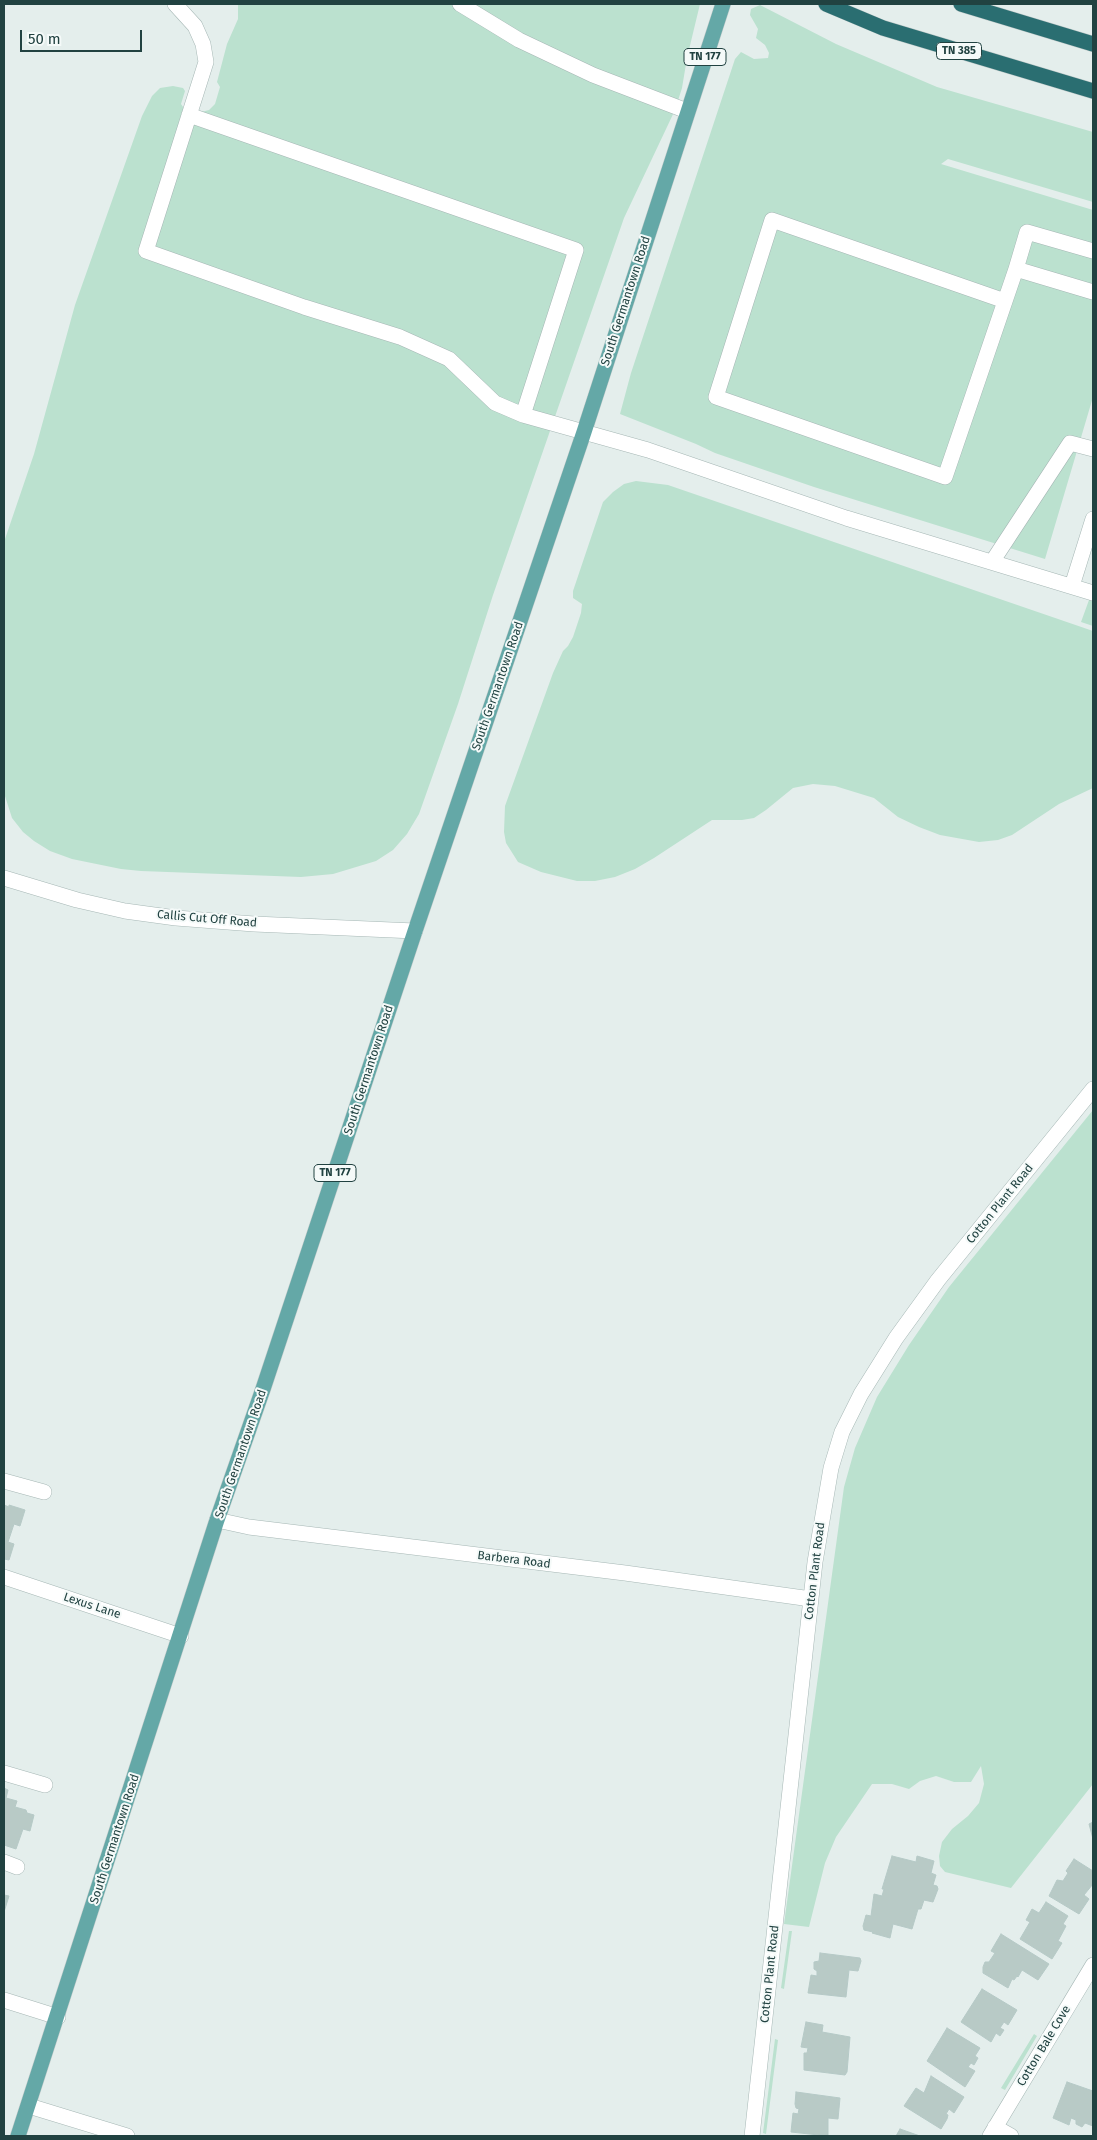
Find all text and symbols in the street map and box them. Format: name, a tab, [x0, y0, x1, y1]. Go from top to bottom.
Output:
scale bar	[22, 20, 145, 52]
text: 50 m	[28, 30, 61, 48]
road number: TN 385	[936, 42, 982, 59]
road number: TN 177	[684, 48, 726, 66]
street label: South Germantown Road	[598, 234, 654, 368]
street label: South Germantown Road	[469, 620, 527, 752]
street label: Callis Cut Off Road	[156, 907, 258, 931]
street label: South Germantown Road	[341, 1003, 397, 1137]
street label: Cotton Plant Road	[963, 1161, 1037, 1247]
road number: TN 177	[314, 1164, 356, 1182]
street label: South Germantown Road	[212, 1388, 270, 1520]
street label: Cotton Plant Road	[802, 1521, 828, 1621]
street label: Barbera Road	[477, 1548, 551, 1572]
street label: Lexus Lane	[61, 1590, 123, 1622]
street label: South Germantown Road	[87, 1772, 143, 1906]
street label: Cotton Plant Road	[758, 1924, 782, 2024]
street label: Cotton Bale Cove	[1014, 2003, 1074, 2089]

